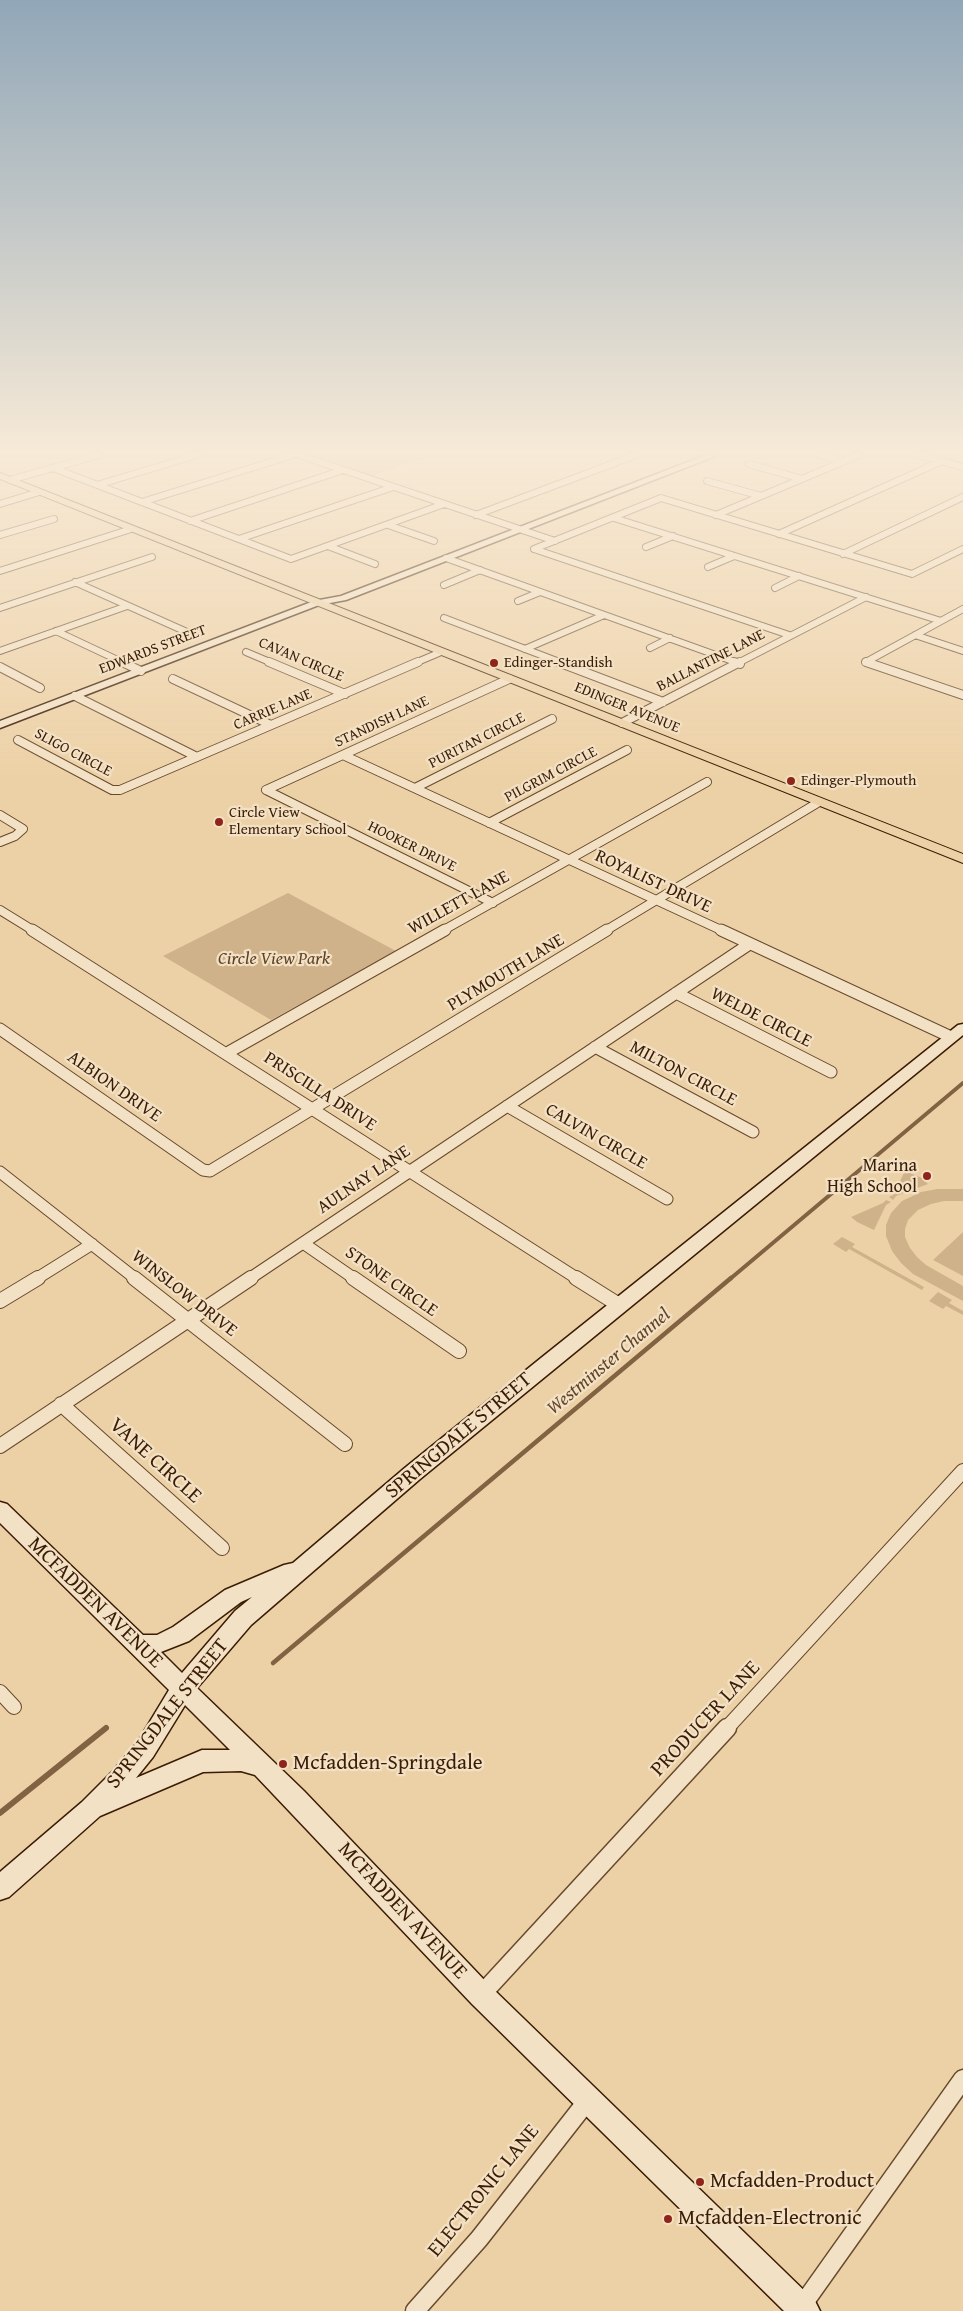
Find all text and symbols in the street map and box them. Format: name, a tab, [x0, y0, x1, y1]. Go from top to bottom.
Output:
street label: EDWARDS STREET	[97, 621, 209, 679]
street label: BALLANTINE LANE	[654, 626, 768, 696]
street label: CAVAN CIRCLE	[256, 634, 346, 686]
place label: Edinger-Standish	[504, 654, 613, 672]
marker: Edinger-Standish	[488, 657, 500, 669]
street label: EDINGER AVENUE	[572, 679, 682, 737]
street label: CARRIE LANE	[231, 685, 315, 735]
street label: STANDISH LANE	[332, 692, 432, 752]
street label: PURITAN CIRCLE	[426, 709, 528, 773]
street label: SLIGO CIRCLE	[31, 725, 115, 781]
street label: PILGRIM CIRCLE	[502, 743, 600, 807]
place label: Edinger-Plymouth	[801, 772, 917, 790]
marker: Edinger-Plymouth	[785, 775, 797, 787]
place label: Circle View Elementary School	[229, 804, 347, 839]
marker: Circle View Elementary School	[213, 816, 225, 828]
street label: HOOKER DRIVE	[365, 818, 459, 876]
street label: ROYALIST DRIVE	[591, 846, 715, 918]
street label: WILLETT LANE	[405, 866, 513, 940]
street label: PLYMOUTH LANE	[444, 930, 568, 1016]
park label: Circle View Park	[218, 948, 330, 970]
street label: WELDE CIRCLE	[707, 983, 815, 1053]
street label: MILTON CIRCLE	[626, 1037, 740, 1111]
street label: ALBION DRIVE	[63, 1047, 165, 1127]
street label: PRISCILLA DRIVE	[260, 1048, 380, 1136]
street label: CALVIN CIRCLE	[541, 1099, 651, 1175]
street label: AULNAY LANE	[313, 1141, 415, 1219]
place label: Marina High School	[827, 1155, 917, 1198]
marker: Marina High School	[921, 1170, 933, 1182]
street label: STONE CIRCLE	[341, 1242, 441, 1322]
street label: WINSLOW DRIVE	[127, 1246, 241, 1342]
water label: Westminster Channel	[543, 1304, 675, 1420]
street label: SPRINGDALE STREET	[381, 1367, 537, 1505]
street label: VANE CIRCLE	[104, 1413, 206, 1509]
street label: MCFADDEN AVENUE	[22, 1532, 168, 1674]
street label: SPRINGDALE STREET	[102, 1634, 234, 1794]
street label: PRODUCER LANE	[646, 1656, 766, 1782]
place label: Mcfadden-Springdale	[293, 1751, 483, 1777]
marker: Mcfadden-Springdale	[277, 1758, 289, 1770]
street label: MCFADDEN AVENUE	[332, 1837, 472, 1985]
street label: ELECTRONIC LANE	[423, 2120, 545, 2262]
place label: Mcfadden-Product	[710, 2169, 874, 2195]
marker: Mcfadden-Product	[694, 2176, 706, 2188]
place label: Mcfadden-Electronic	[678, 2206, 862, 2232]
marker: Mcfadden-Electronic	[662, 2213, 674, 2225]

